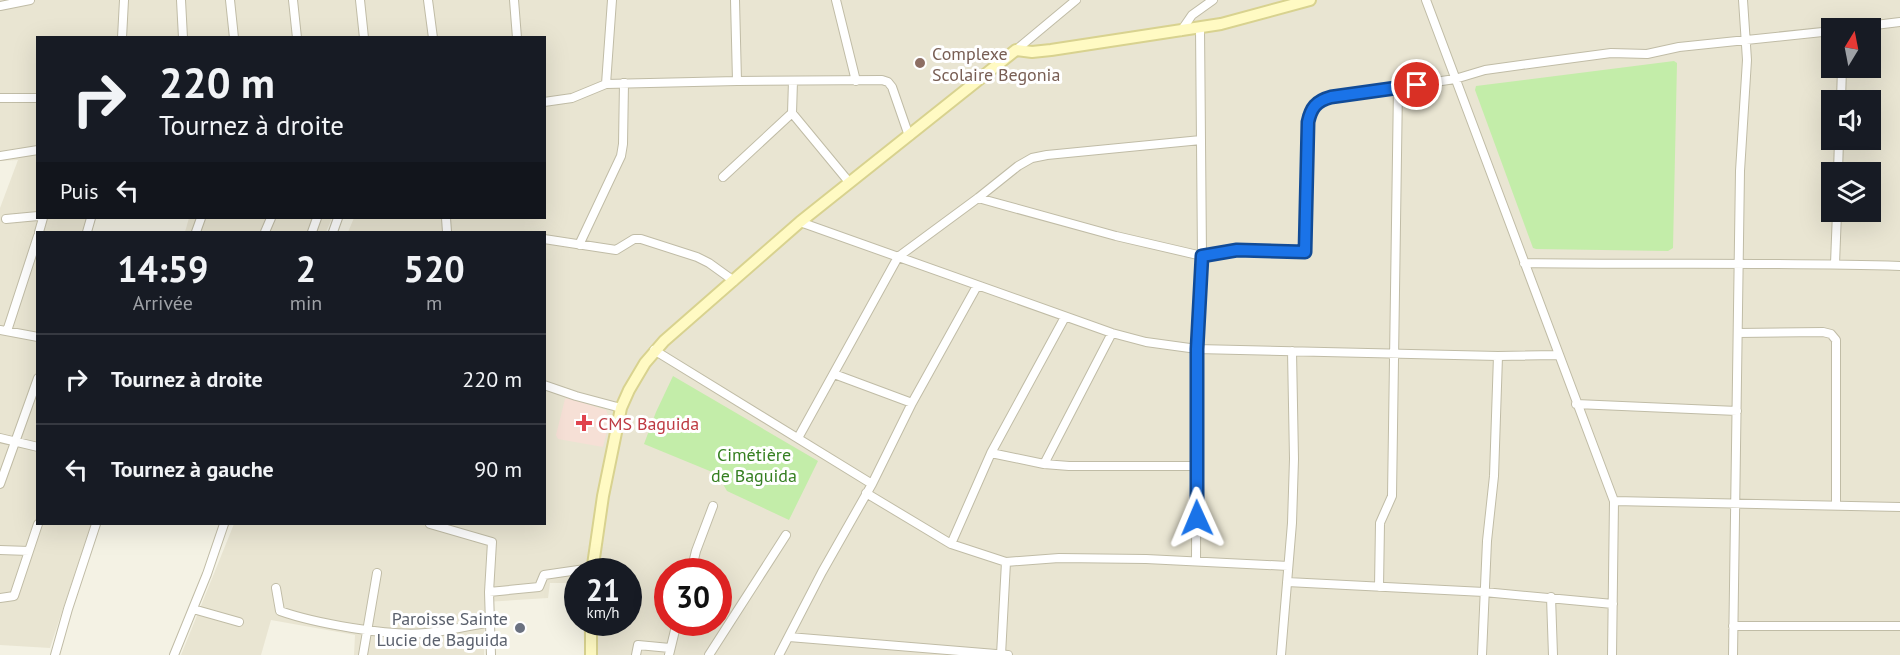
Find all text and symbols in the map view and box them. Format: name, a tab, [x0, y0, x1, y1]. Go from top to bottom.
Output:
north arrow	[1821, 18, 1881, 78]
map controls	[1821, 18, 1881, 222]
place label: Complexe Scolaire Begonia	[932, 42, 1060, 86]
text: 220 m	[159, 55, 275, 110]
marker: Complexe Scolaire Begonia	[913, 56, 927, 70]
pin	[1391, 59, 1442, 110]
icon: right	[60, 60, 138, 138]
icon: arrive	[1400, 68, 1433, 101]
button: sound	[1821, 90, 1881, 150]
text: Tournez à droite	[159, 108, 344, 142]
button: layers	[1821, 162, 1881, 222]
icon: left	[111, 174, 144, 207]
text: Puis	[60, 177, 99, 205]
text: 14:59	[117, 245, 209, 292]
text: 2	[296, 245, 316, 292]
text: 520	[404, 245, 465, 292]
text: Arrivée	[133, 290, 193, 316]
text: min	[290, 290, 322, 316]
text: m	[426, 290, 442, 316]
icon: right	[60, 363, 93, 396]
text: Tournez à droite	[111, 365, 263, 393]
text: 220 m	[462, 365, 522, 393]
place label: CMS Baguida	[598, 412, 699, 435]
marker: CMS Baguida	[575, 414, 593, 432]
park label: Cimétière de Baguida	[711, 443, 797, 487]
icon: left	[60, 453, 93, 486]
text: Tournez à gauche	[111, 455, 274, 483]
text: 90 m	[474, 455, 522, 483]
position arrow	[1165, 486, 1229, 550]
speed limit sign: 30	[654, 558, 732, 636]
text: 21	[586, 570, 620, 609]
text: km/h	[587, 603, 619, 622]
place label: Paroisse Sainte Lucie de Baguida	[377, 607, 508, 651]
marker: Paroisse Sainte Lucie de Baguida	[513, 621, 527, 635]

